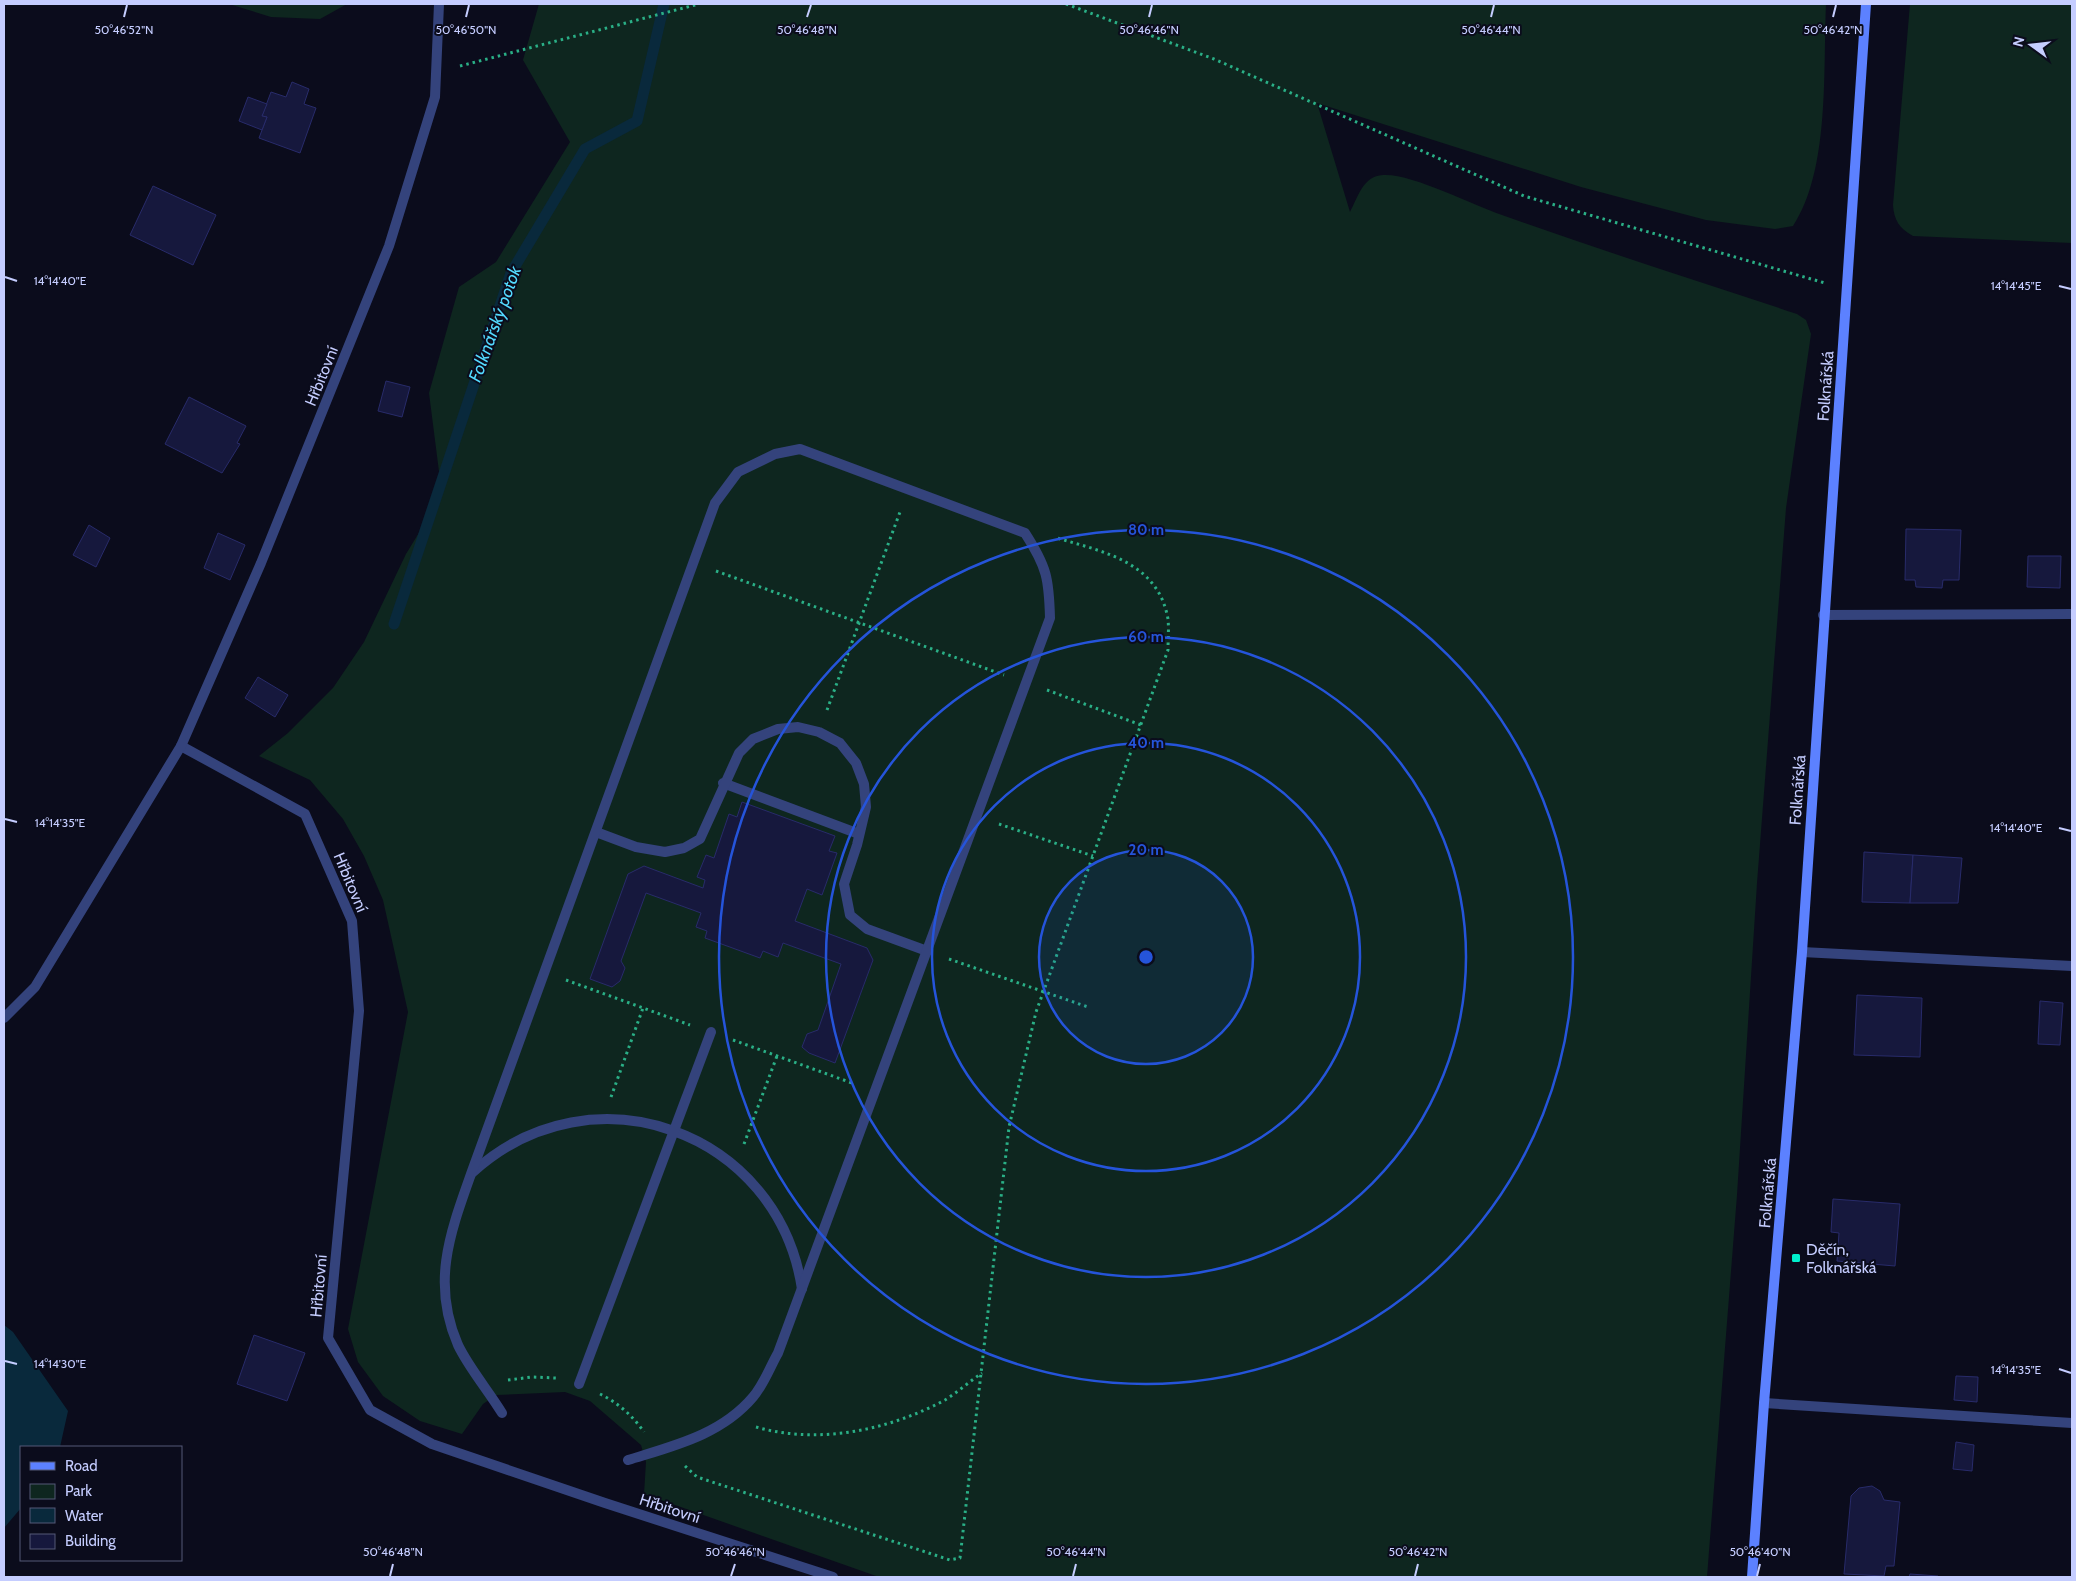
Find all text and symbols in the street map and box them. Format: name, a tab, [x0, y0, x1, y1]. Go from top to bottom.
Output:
north arrow	[2006, 20, 2056, 70]
text: 50°46'52"N	[95, 22, 153, 37]
text: 50°46'50"N	[435, 22, 497, 37]
text: 50°46'48"N	[777, 22, 837, 37]
text: 50°46'46"N	[1119, 22, 1179, 37]
text: 50°46'44"N	[1461, 22, 1521, 37]
text: 50°46'42"N	[1803, 22, 1863, 37]
text: N	[2008, 35, 2028, 49]
water label: Folknářský potok	[464, 262, 527, 385]
text: 14°14'40"E	[34, 273, 87, 288]
text: 14°14'45"E	[1991, 278, 2042, 293]
street label: Hřbitovní	[301, 343, 342, 409]
street label: Folknářská	[1814, 350, 1837, 422]
text: 80 m	[1128, 521, 1164, 539]
text: 60 m	[1128, 628, 1164, 646]
text: 40 m	[1128, 734, 1164, 752]
street label: Folknářská	[1786, 754, 1809, 826]
text: 14°14'35"E	[35, 815, 86, 830]
text: 14°14'40"E	[1990, 820, 2043, 835]
text: 20 m	[1129, 841, 1163, 859]
street label: Hřbitovní	[330, 850, 372, 915]
centre of rings	[1137, 948, 1155, 966]
street label: Folknářská	[1755, 1157, 1780, 1229]
place label: Děčín, Folknářská	[1806, 1240, 1877, 1277]
marker: Děčín, Folknářská	[1790, 1252, 1802, 1264]
street label: Hřbitovní	[306, 1253, 331, 1318]
text: 14°14'30"E	[34, 1356, 87, 1371]
text: 14°14'35"E	[1991, 1362, 2042, 1377]
legend	[20, 1446, 182, 1561]
text: Road	[65, 1457, 98, 1475]
text: Park	[65, 1482, 92, 1500]
street label: Hřbitovní	[637, 1490, 703, 1527]
text: Water	[65, 1507, 103, 1525]
text: Building	[65, 1532, 116, 1550]
text: 50°46'48"N	[363, 1544, 423, 1559]
text: 50°46'46"N	[705, 1544, 765, 1559]
text: 50°46'44"N	[1046, 1544, 1106, 1559]
text: 50°46'42"N	[1388, 1544, 1448, 1559]
text: 50°46'40"N	[1729, 1544, 1791, 1559]

